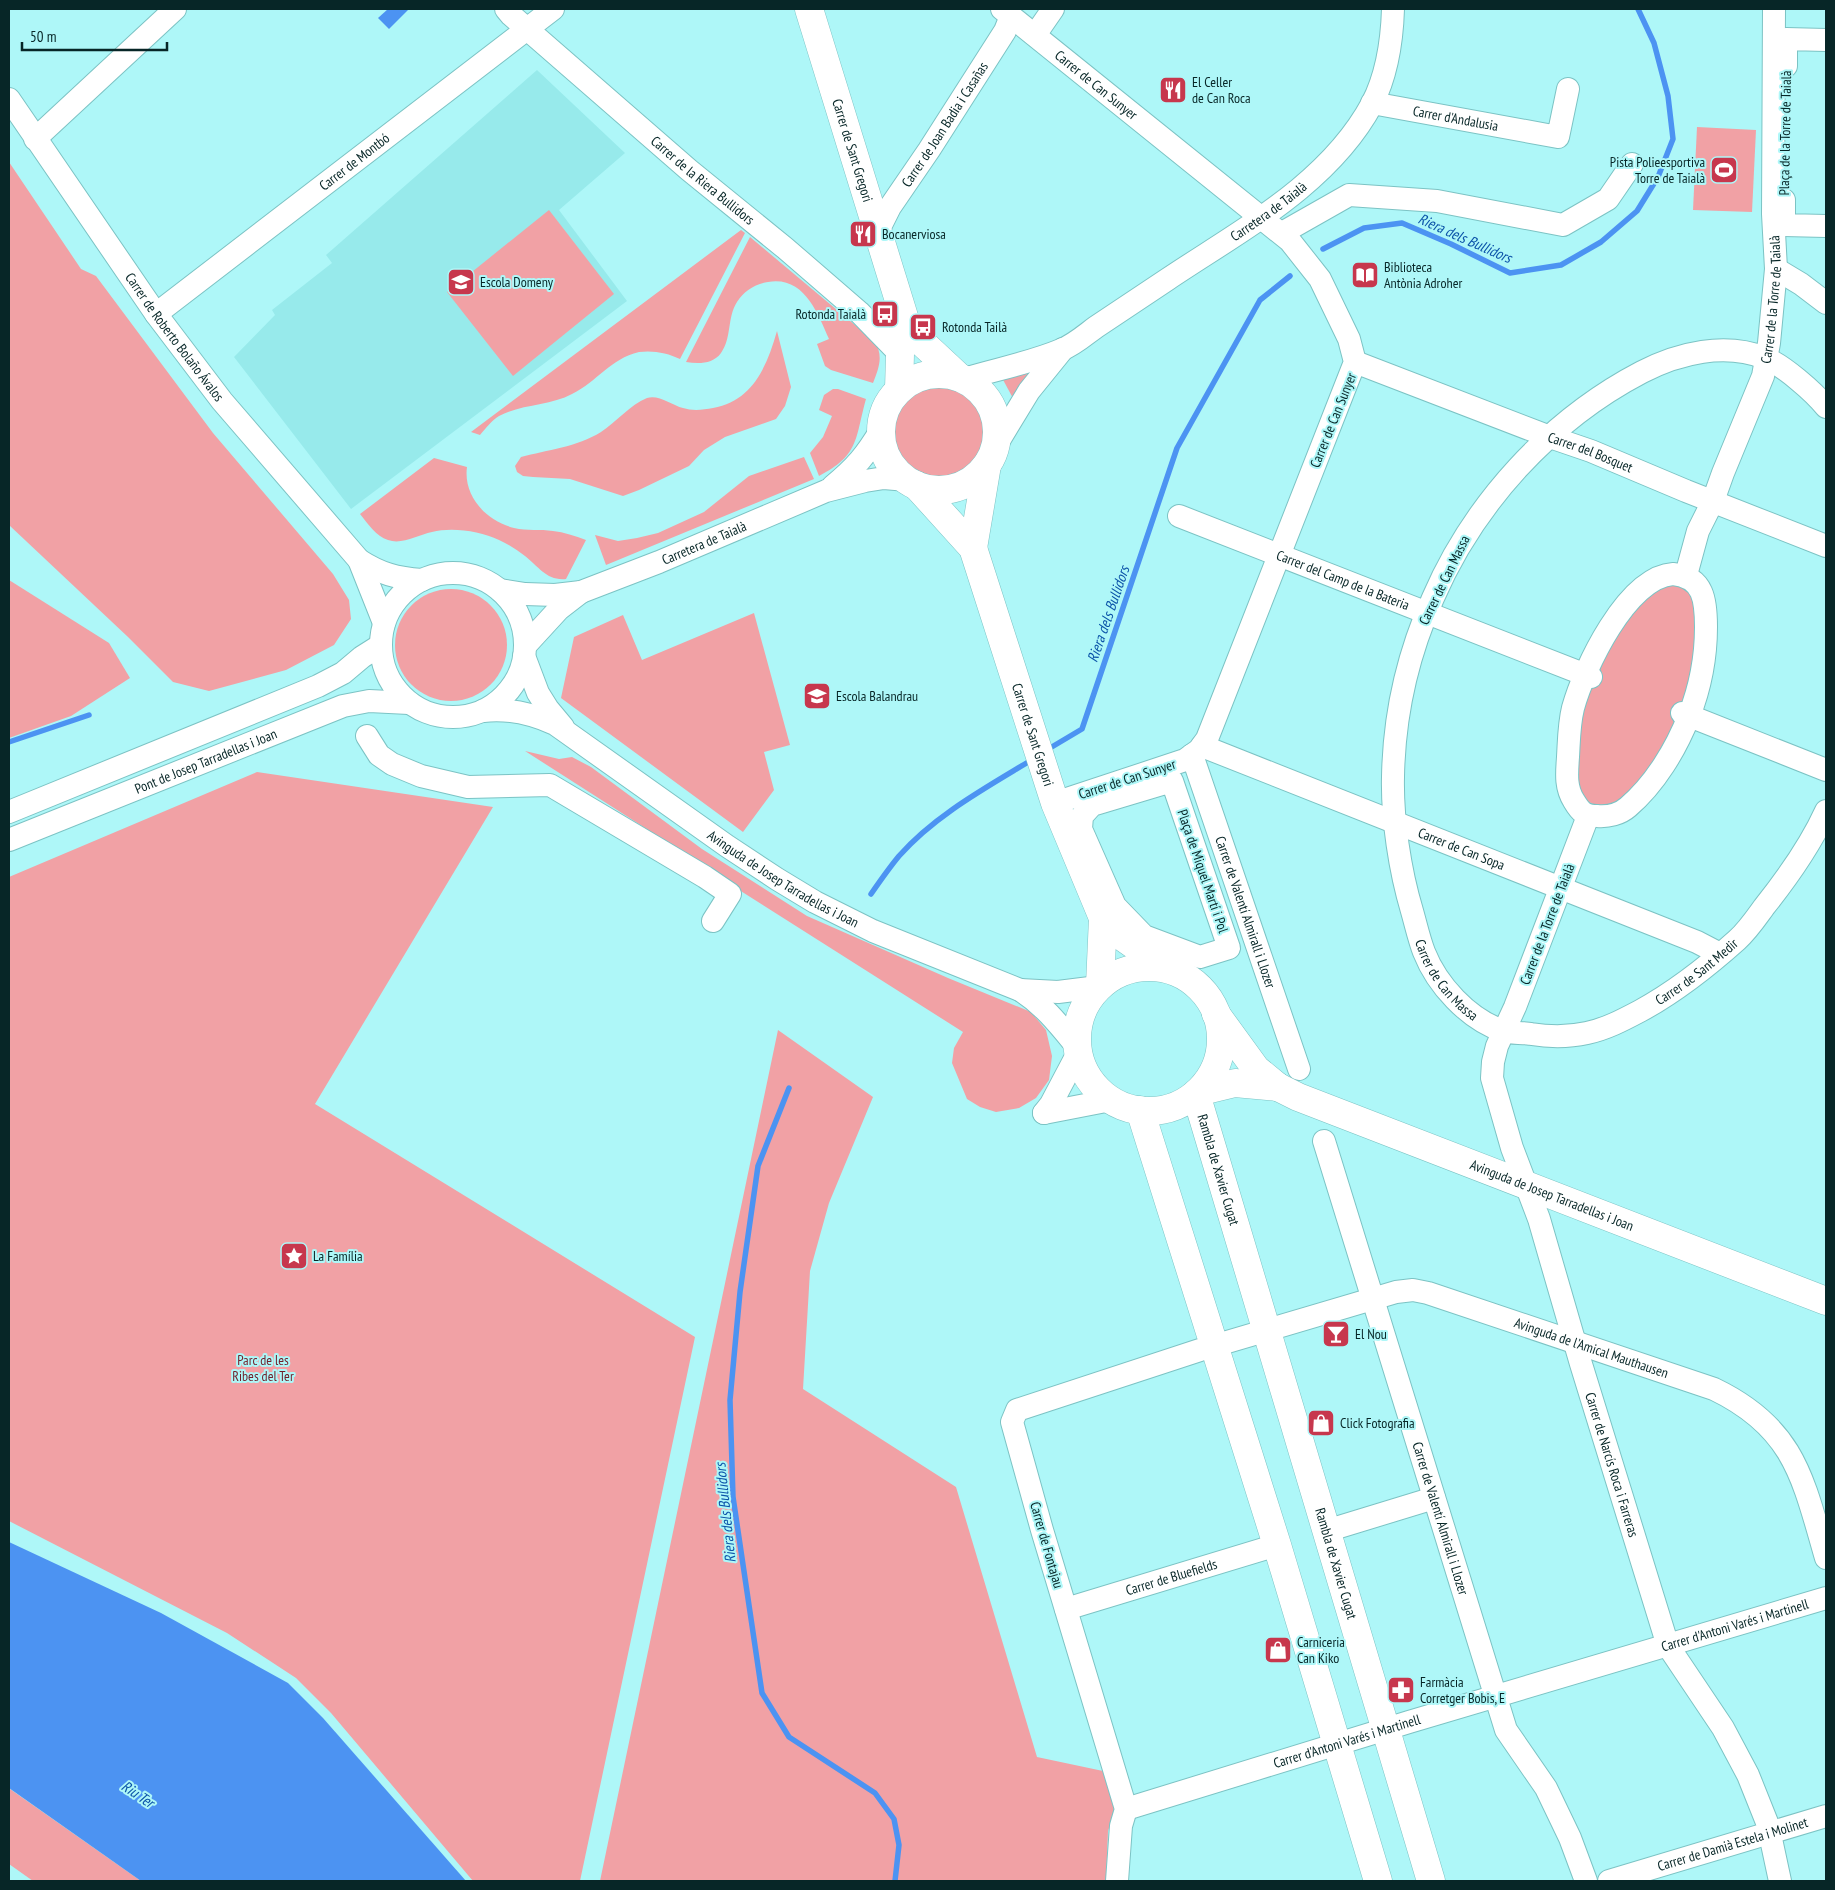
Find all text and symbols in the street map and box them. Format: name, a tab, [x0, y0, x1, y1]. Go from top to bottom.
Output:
scale bar	[22, 20, 168, 52]
text: 50 m	[30, 27, 56, 46]
street label: Carrer de Can Sunyer	[1051, 46, 1141, 124]
street label: Carrer de Joan Badia i Casañas	[897, 58, 992, 190]
street label: Plaça de la Torre de Taialà	[1775, 70, 1795, 196]
place label: El Celler de Can Roca	[1192, 73, 1251, 107]
restaurant icon: El Celler de Can Roca	[1158, 75, 1188, 105]
street label: Carrer de Sant Gregori	[828, 97, 877, 204]
street label: Carrer d'Andalusia	[1411, 102, 1500, 135]
street label: Carrer de Montbó	[315, 129, 393, 194]
street label: Carrer de la Riera Bullidors	[647, 132, 759, 229]
place label: Pista Polieesportiva Torre de Taialà	[1610, 153, 1705, 187]
sports icon: Pista Polieesportiva Torre de Taialà	[1709, 155, 1739, 185]
street label: Carretera de Taialà	[1227, 178, 1310, 245]
water label: Riera dels Bullidors	[1415, 209, 1516, 268]
restaurant icon: Bocanerviosa	[848, 219, 878, 249]
place label: Bocanerviosa	[882, 225, 946, 243]
street label: Carrer de la Torre de Taialà	[1756, 235, 1785, 365]
place label: Biblioteca Antònia Adroher	[1384, 258, 1462, 292]
library icon: Biblioteca Antònia Adroher	[1350, 260, 1380, 290]
school or university icon: Escola Domeny	[446, 267, 476, 297]
street label: Carrer de Roberto Bolaño Ávalos	[121, 269, 228, 405]
place label: Escola Domeny	[480, 273, 554, 291]
bus stop icon: Rotonda Taialà	[870, 299, 900, 329]
place label: Rotonda Taialà	[795, 305, 866, 323]
bus stop icon: Rotonda Tailà	[908, 312, 938, 342]
place label: Rotonda Tailà	[942, 318, 1007, 336]
street label: Carrer de Can Sunyer	[1306, 370, 1360, 470]
street label: Carrer del Bosquet	[1546, 428, 1636, 477]
street label: Carretera de Taialà	[659, 517, 749, 569]
street label: Carrer de Can Massa	[1415, 532, 1473, 628]
street label: Carrer del Camp de la Bateria	[1274, 546, 1412, 614]
water label: Riera dels Bullidors	[1083, 562, 1134, 665]
school or university icon: Escola Balandrau	[802, 681, 832, 711]
street label: Carrer de Sant Gregori	[1008, 681, 1058, 788]
place label: Escola Balandrau	[836, 687, 918, 705]
street label: Pont de Josep Tarradellas i Joan	[132, 725, 279, 798]
street label: Carrer de Can Sunyer	[1076, 755, 1178, 803]
street label: Plaça de Miquel Martí i Pol	[1173, 807, 1233, 936]
street label: Carrer de Can Sopa	[1415, 823, 1507, 874]
street label: Avinguda de Josep Tarradellas i Joan	[704, 826, 862, 931]
street label: Carrer de Valentí Almirall i Llozer	[1211, 834, 1280, 991]
street label: Carrer de la Torre de Taialà	[1516, 861, 1578, 987]
street label: Carrer de Sant Medir	[1652, 934, 1742, 1009]
street label: Carrer de Can Massa	[1411, 937, 1482, 1025]
street label: Rambla de Xavier Cugat	[1194, 1112, 1244, 1228]
street label: Avinguda de Josep Tarradellas i Joan	[1468, 1155, 1636, 1235]
place icon: La Família	[279, 1241, 309, 1271]
place label: La Família	[313, 1247, 363, 1265]
street label: Avinguda de l'Amical Mauthausen	[1512, 1314, 1671, 1382]
bar icon: El Nou	[1321, 1319, 1351, 1349]
place label: El Nou	[1355, 1325, 1387, 1343]
park label: Parc de les Ribes del Ter	[232, 1351, 294, 1385]
street label: Carrer de Narcís Roca i Farreras	[1581, 1390, 1643, 1540]
shop icon: Click Fotografia	[1306, 1408, 1336, 1438]
place label: Click Fotografia	[1340, 1414, 1415, 1432]
street label: Carrer de Valentí Almirall i Llozer	[1408, 1440, 1473, 1597]
water label: Riera dels Bullidors	[710, 1460, 740, 1564]
street label: Carrer de Fontajau	[1026, 1500, 1068, 1590]
street label: Rambla de Xavier Cugat	[1311, 1506, 1361, 1621]
street label: Carrer de Bluefields	[1123, 1555, 1219, 1599]
street label: Carrer d'Antoni Varés i Martinell	[1659, 1594, 1811, 1656]
place label: Carniceria Can Kiko	[1297, 1633, 1345, 1667]
shop icon: Carniceria Can Kiko	[1263, 1635, 1293, 1665]
place label: Farmàcia Corretger Bobis, E	[1420, 1673, 1505, 1707]
pharmacy icon: Farmàcia Corretger Bobis, E	[1386, 1675, 1416, 1705]
street label: Carrer d'Antoni Varés i Martinell	[1271, 1710, 1423, 1772]
water label: Riu Ter	[118, 1776, 159, 1813]
street label: Carrer de Damià Estela i Molinet	[1655, 1813, 1810, 1875]

